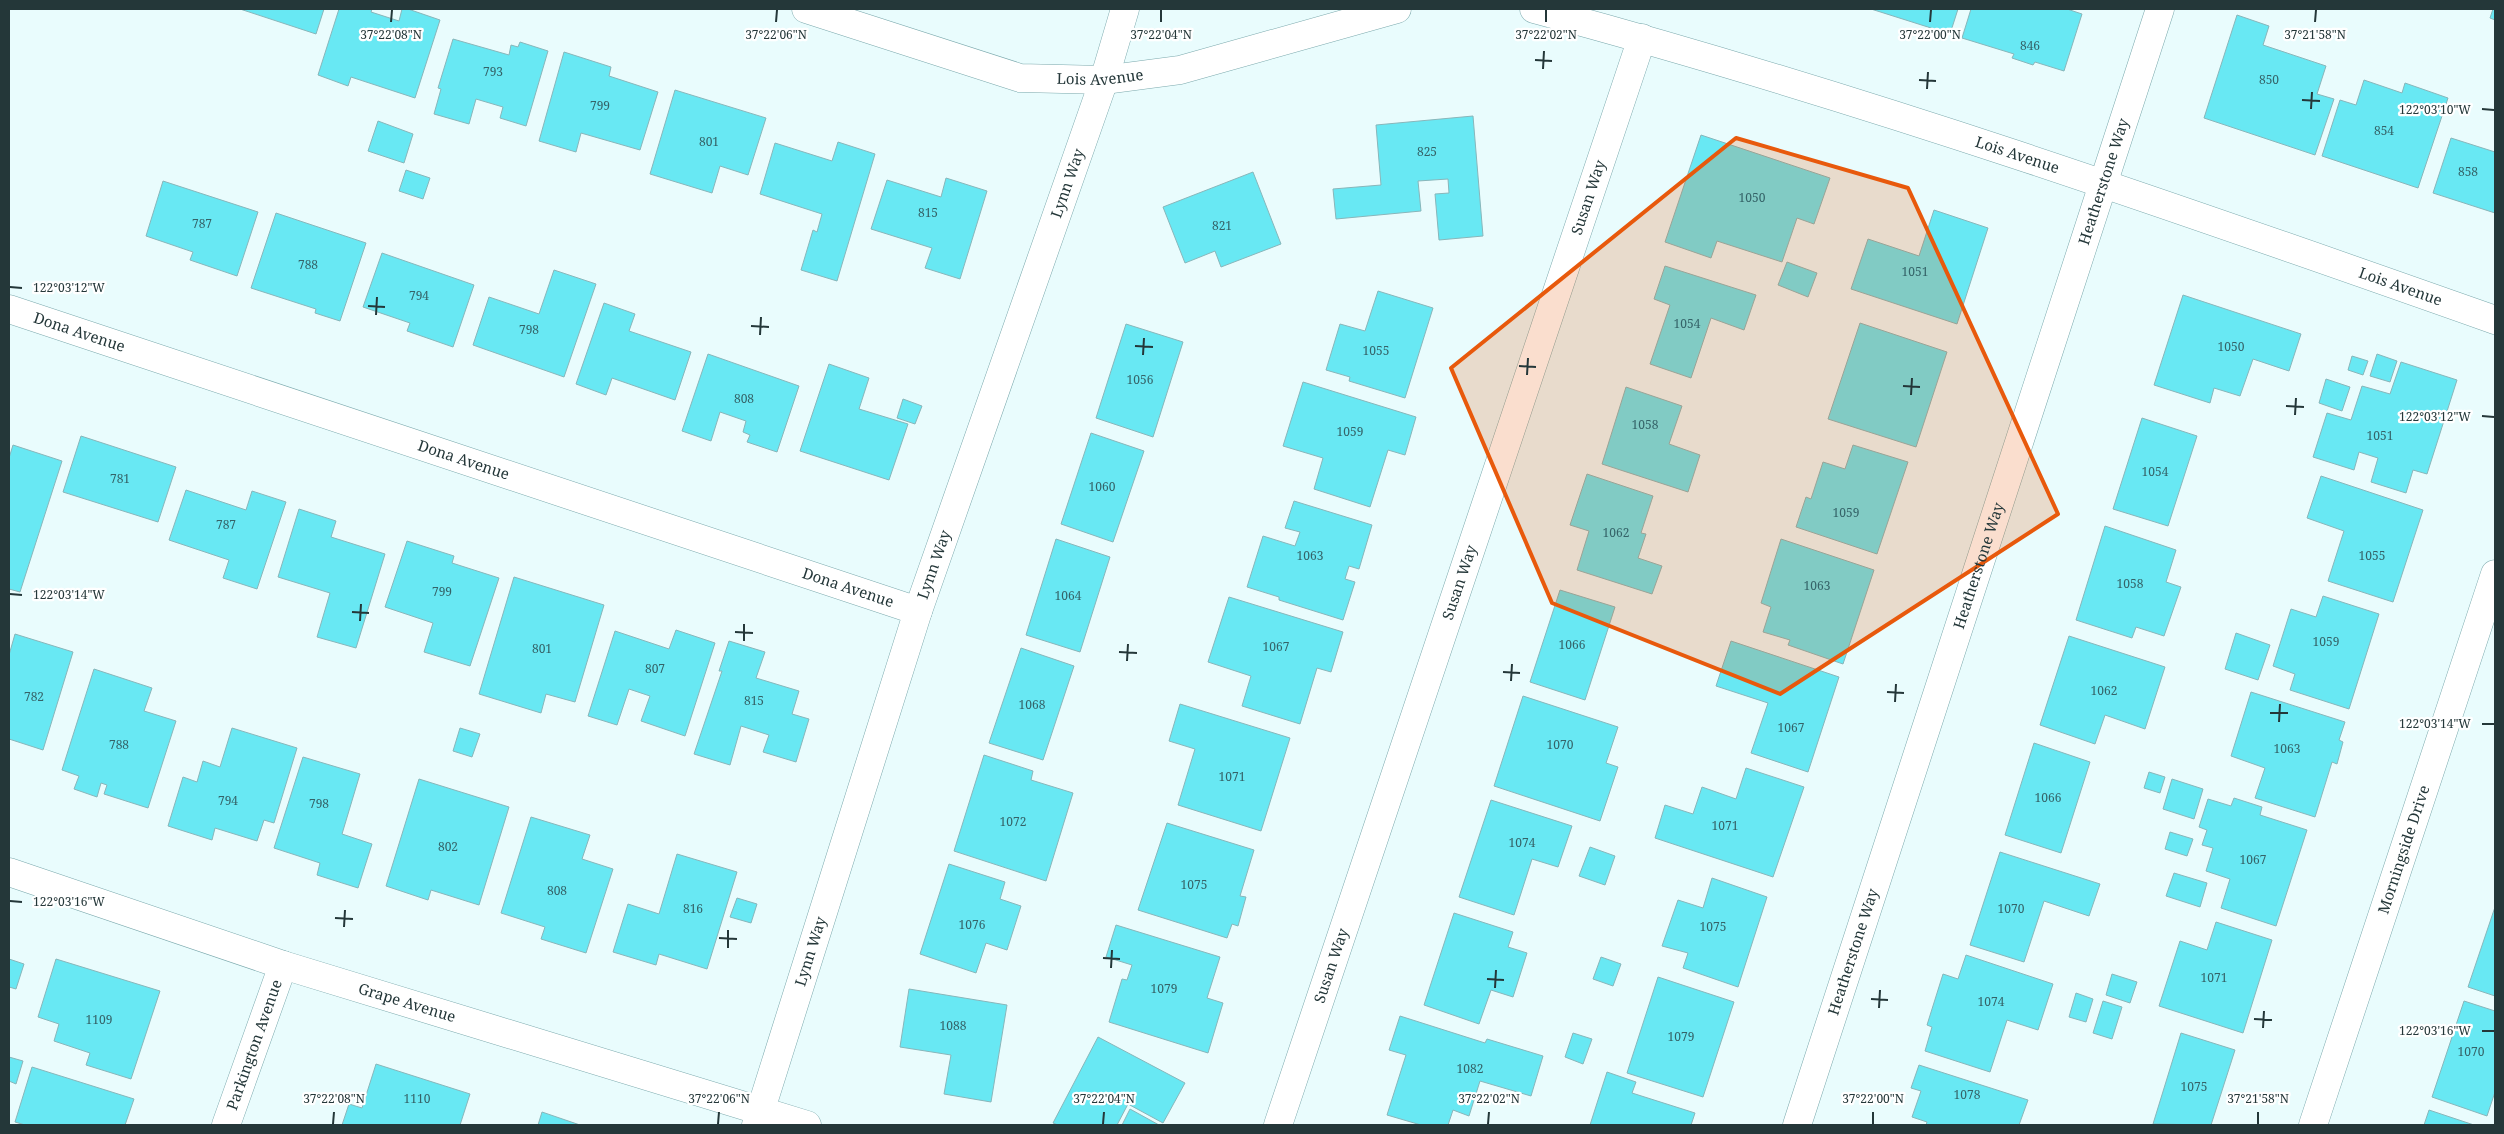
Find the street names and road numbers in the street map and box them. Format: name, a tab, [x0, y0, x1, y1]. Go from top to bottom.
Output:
street label: Lois Avenue	[1056, 64, 1145, 89]
street label: Heatherstone Way	[2073, 115, 2133, 247]
street label: Lois Avenue	[1973, 131, 2062, 177]
street label: Lynn Way	[1046, 145, 1088, 220]
street label: Susan Way	[1566, 157, 1610, 237]
street label: Lois Avenue	[2356, 262, 2445, 310]
street label: Dona Avenue	[31, 307, 128, 356]
street label: Dona Avenue	[416, 435, 512, 484]
street label: Heatherstone Way	[1948, 499, 2008, 631]
street label: Lynn Way	[912, 527, 955, 602]
street label: Susan Way	[1437, 542, 1481, 622]
street label: Dona Avenue	[800, 562, 897, 611]
street label: Morningside Drive	[2372, 782, 2434, 916]
street label: Heatherstone Way	[1822, 885, 1882, 1017]
street label: Lynn Way	[789, 913, 830, 988]
street label: Susan Way	[1309, 925, 1352, 1005]
street label: Parkington Avenue	[221, 977, 286, 1113]
street label: Grape Avenue	[356, 978, 458, 1026]

